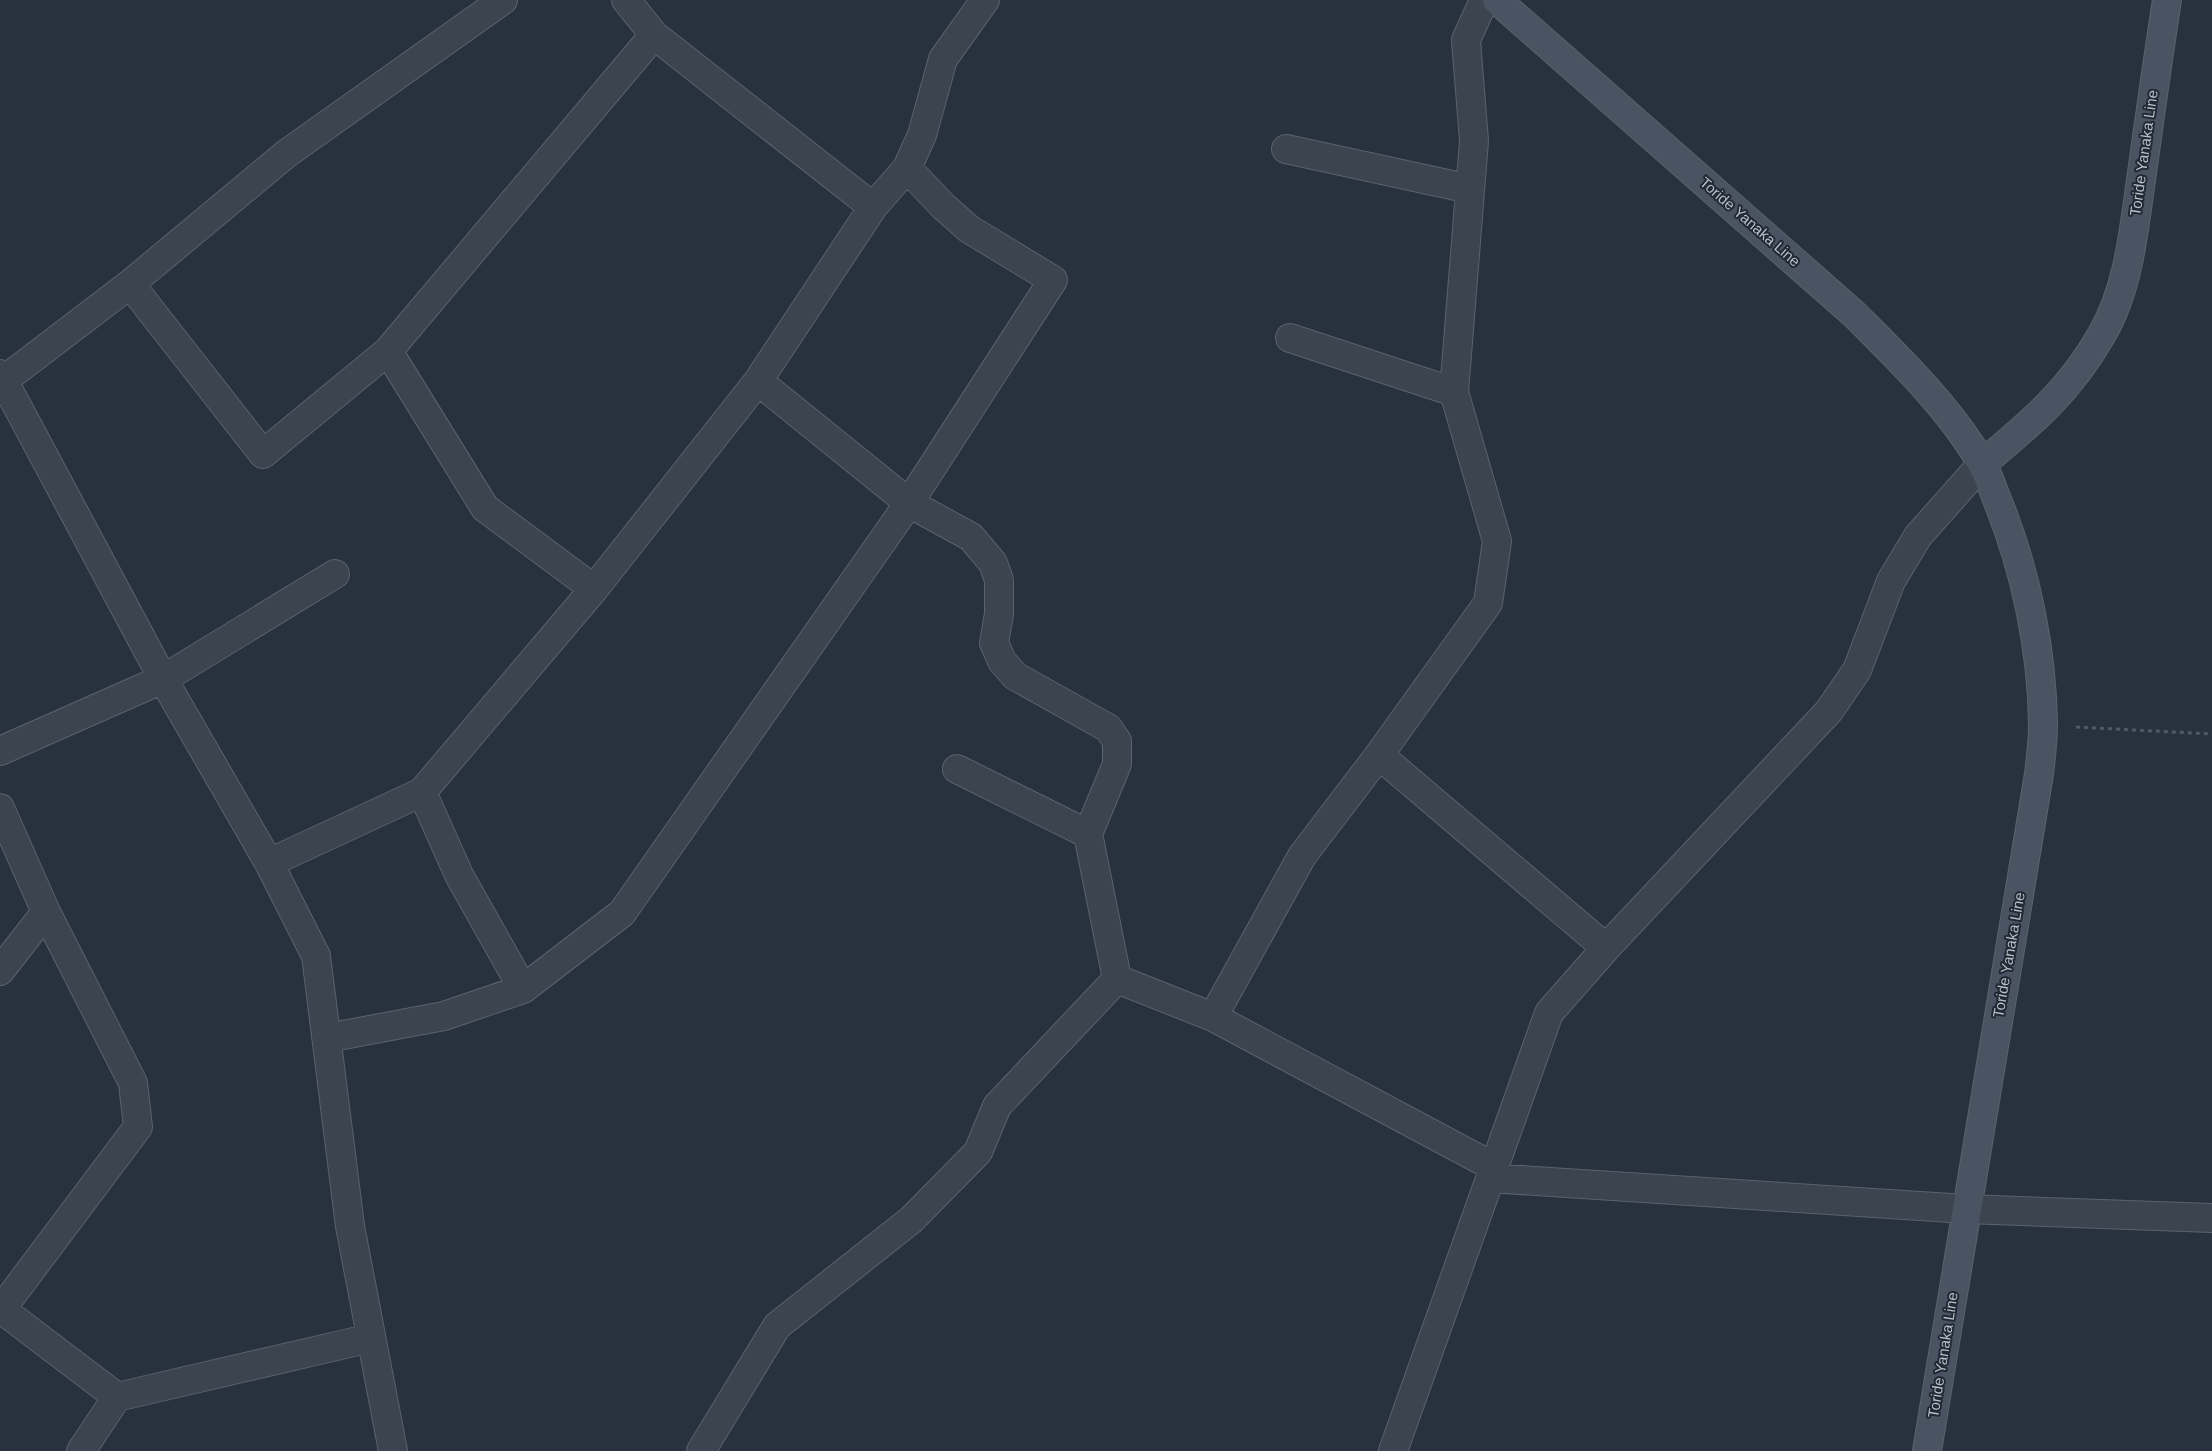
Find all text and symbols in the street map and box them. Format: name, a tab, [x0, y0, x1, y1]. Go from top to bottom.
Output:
street label: Toride Yanaka Line	[2126, 89, 2161, 217]
street label: Toride Yanaka Line	[1697, 174, 1804, 270]
street label: Toride Yanaka Line	[1989, 891, 2028, 1019]
street label: Toride Yanaka Line	[1924, 1291, 1961, 1419]

